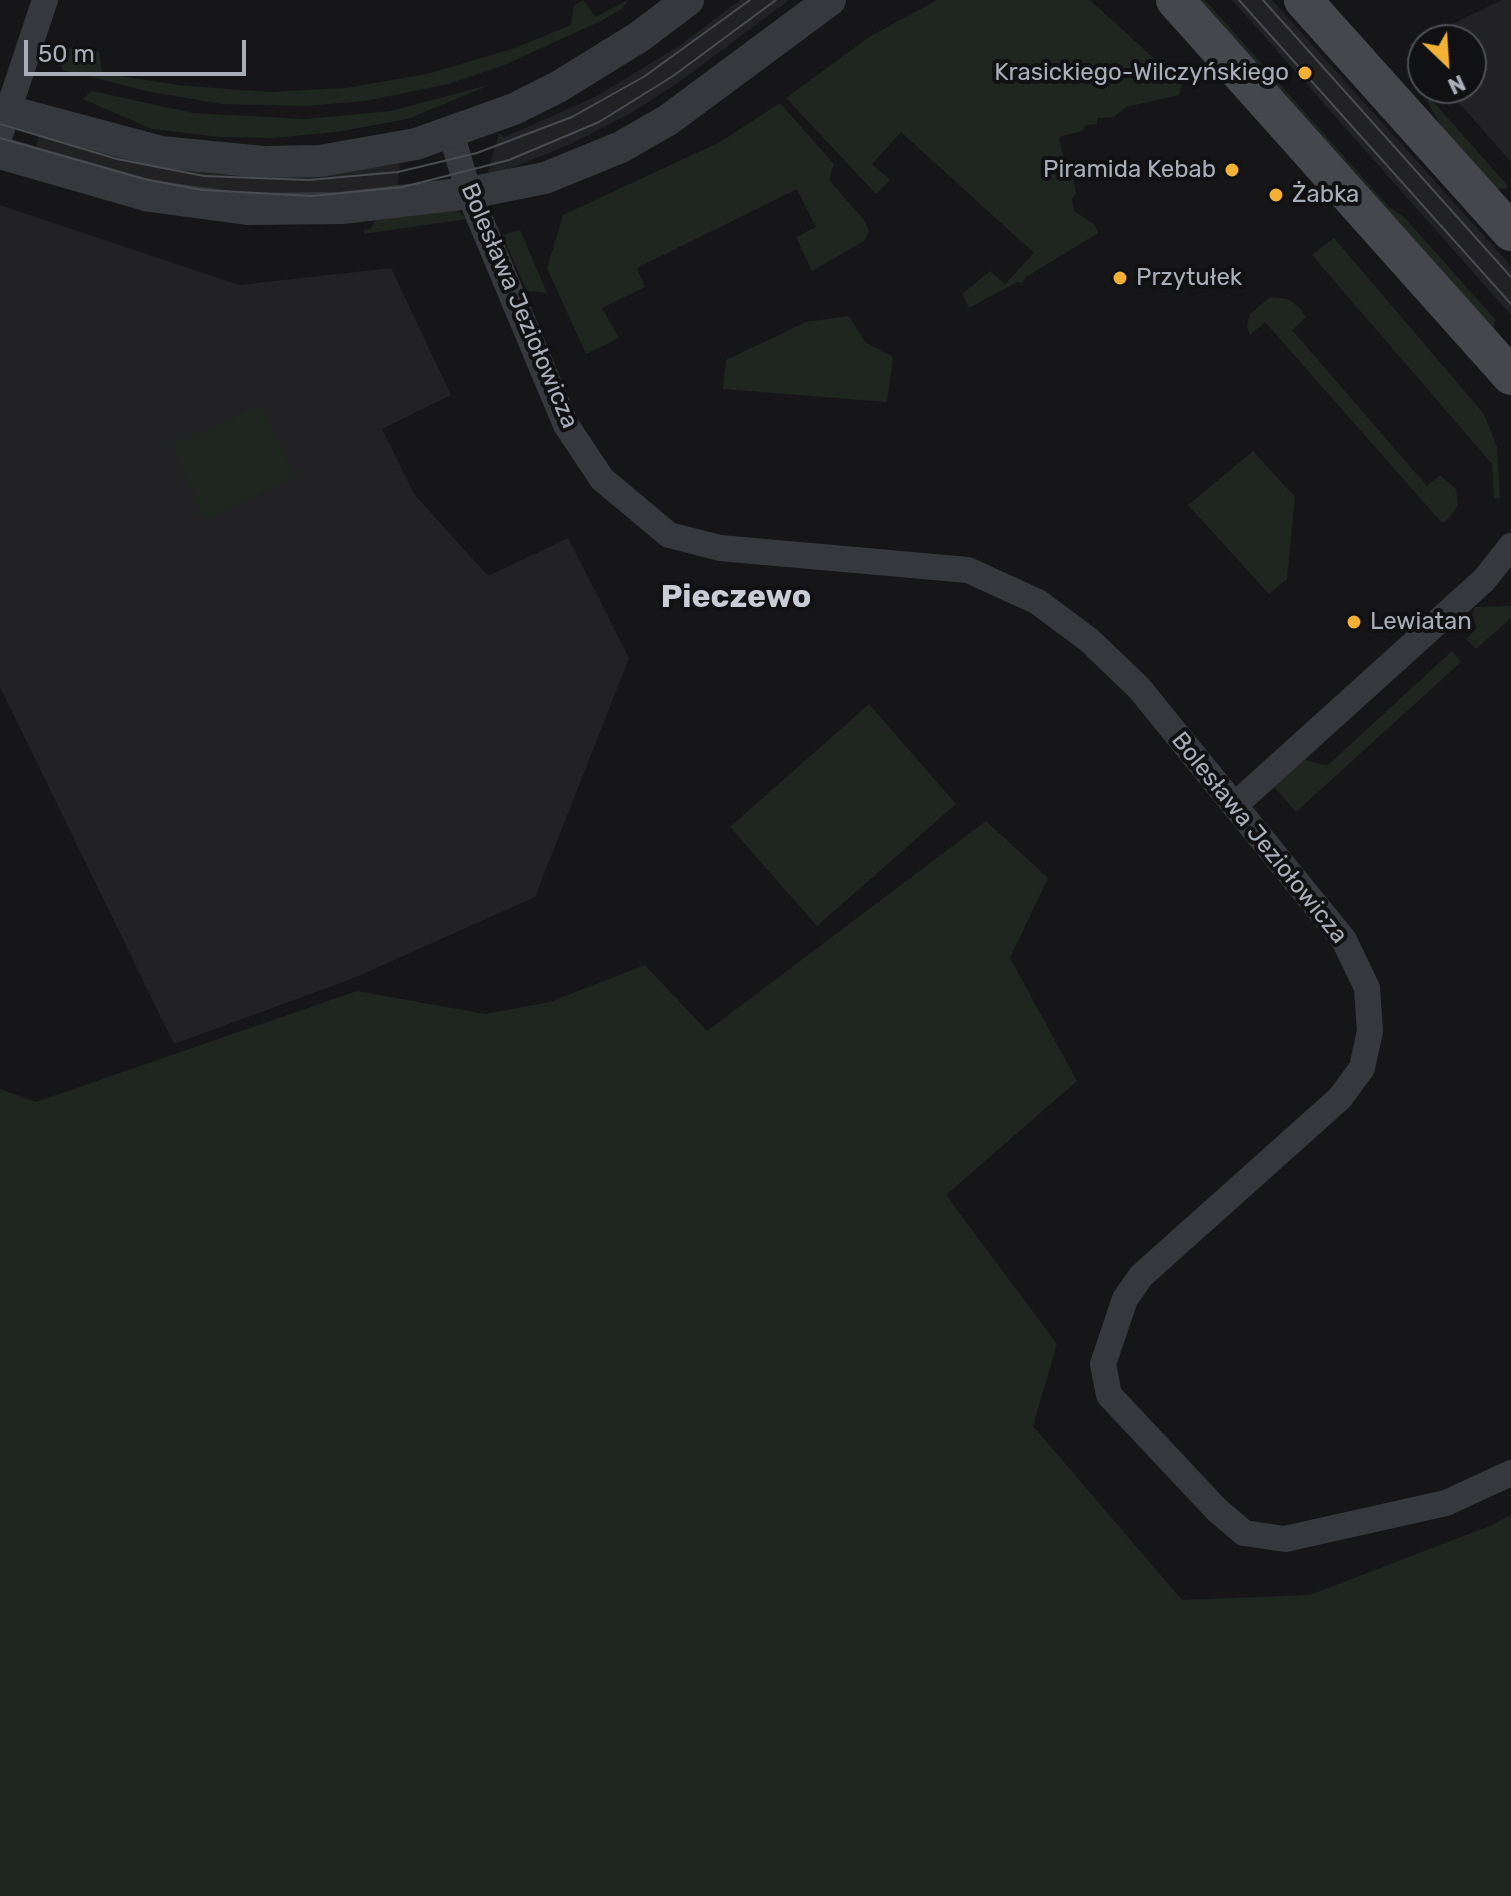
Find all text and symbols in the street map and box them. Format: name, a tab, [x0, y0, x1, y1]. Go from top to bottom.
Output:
scale bar	[28, 24, 250, 74]
north arrow	[1407, 24, 1487, 104]
text: 50 m	[38, 40, 95, 68]
place label: Krasickiego-Wilczyńskiego	[994, 59, 1289, 87]
marker: Krasickiego-Wilczyńskiego	[1296, 64, 1314, 82]
text: N	[1444, 69, 1469, 100]
place label: Piramida Kebab	[1043, 156, 1216, 184]
marker: Piramida Kebab	[1223, 161, 1241, 179]
street label: Bolesława Jeziołowicza	[454, 179, 584, 433]
place label: Żabka	[1292, 181, 1359, 209]
marker: Żabka	[1267, 186, 1285, 204]
place label: Przytułek	[1136, 264, 1242, 292]
marker: Przytułek	[1111, 269, 1129, 287]
district label: Pieczewo	[661, 579, 811, 617]
place label: Lewiatan	[1370, 608, 1472, 636]
marker: Lewiatan	[1345, 613, 1363, 631]
street label: Bolesława Jeziołowicza	[1165, 727, 1353, 949]

